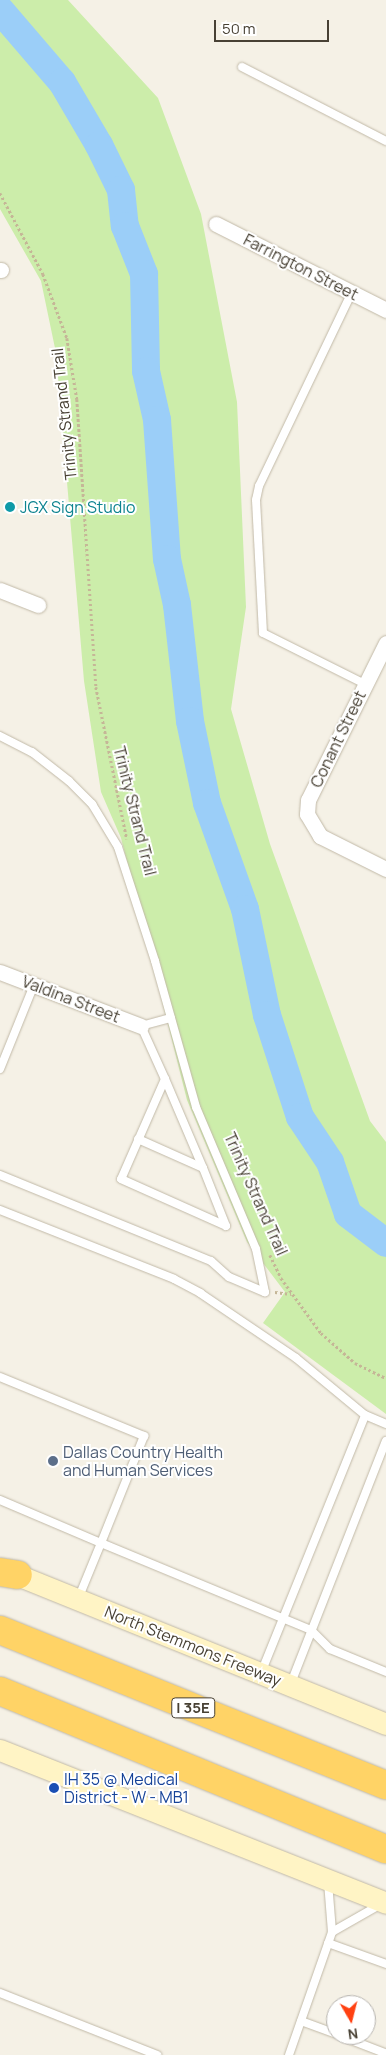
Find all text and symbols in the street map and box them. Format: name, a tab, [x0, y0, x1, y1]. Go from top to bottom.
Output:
scale bar	[216, 10, 331, 42]
text: 50 m	[222, 18, 256, 39]
street label: Farrington Street	[240, 230, 362, 304]
street label: Trinity Strand Trail	[48, 347, 80, 481]
place label: JGX Sign Studio	[20, 497, 135, 517]
marker: JGX Sign Studio	[4, 501, 16, 513]
street label: Conant Street	[306, 687, 370, 791]
street label: Trinity Strand Trail	[110, 744, 160, 878]
street label: Valdina Street	[19, 972, 123, 1026]
street label: Trinity Strand Trail	[220, 1130, 292, 1258]
place label: Dallas Country Health and Human Services	[63, 1442, 223, 1480]
marker: Dallas Country Health and Human Services	[47, 1455, 59, 1467]
street label: North Stemmons Freeway	[102, 1602, 284, 1690]
road number: I 35E	[170, 1696, 216, 1720]
place label: IH 35 @ Medical District - W - MB1	[64, 1769, 189, 1807]
marker: IH 35 @ Medical District - W - MB1	[48, 1782, 60, 1794]
north arrow	[326, 1995, 376, 2045]
text: N	[347, 2024, 359, 2044]

